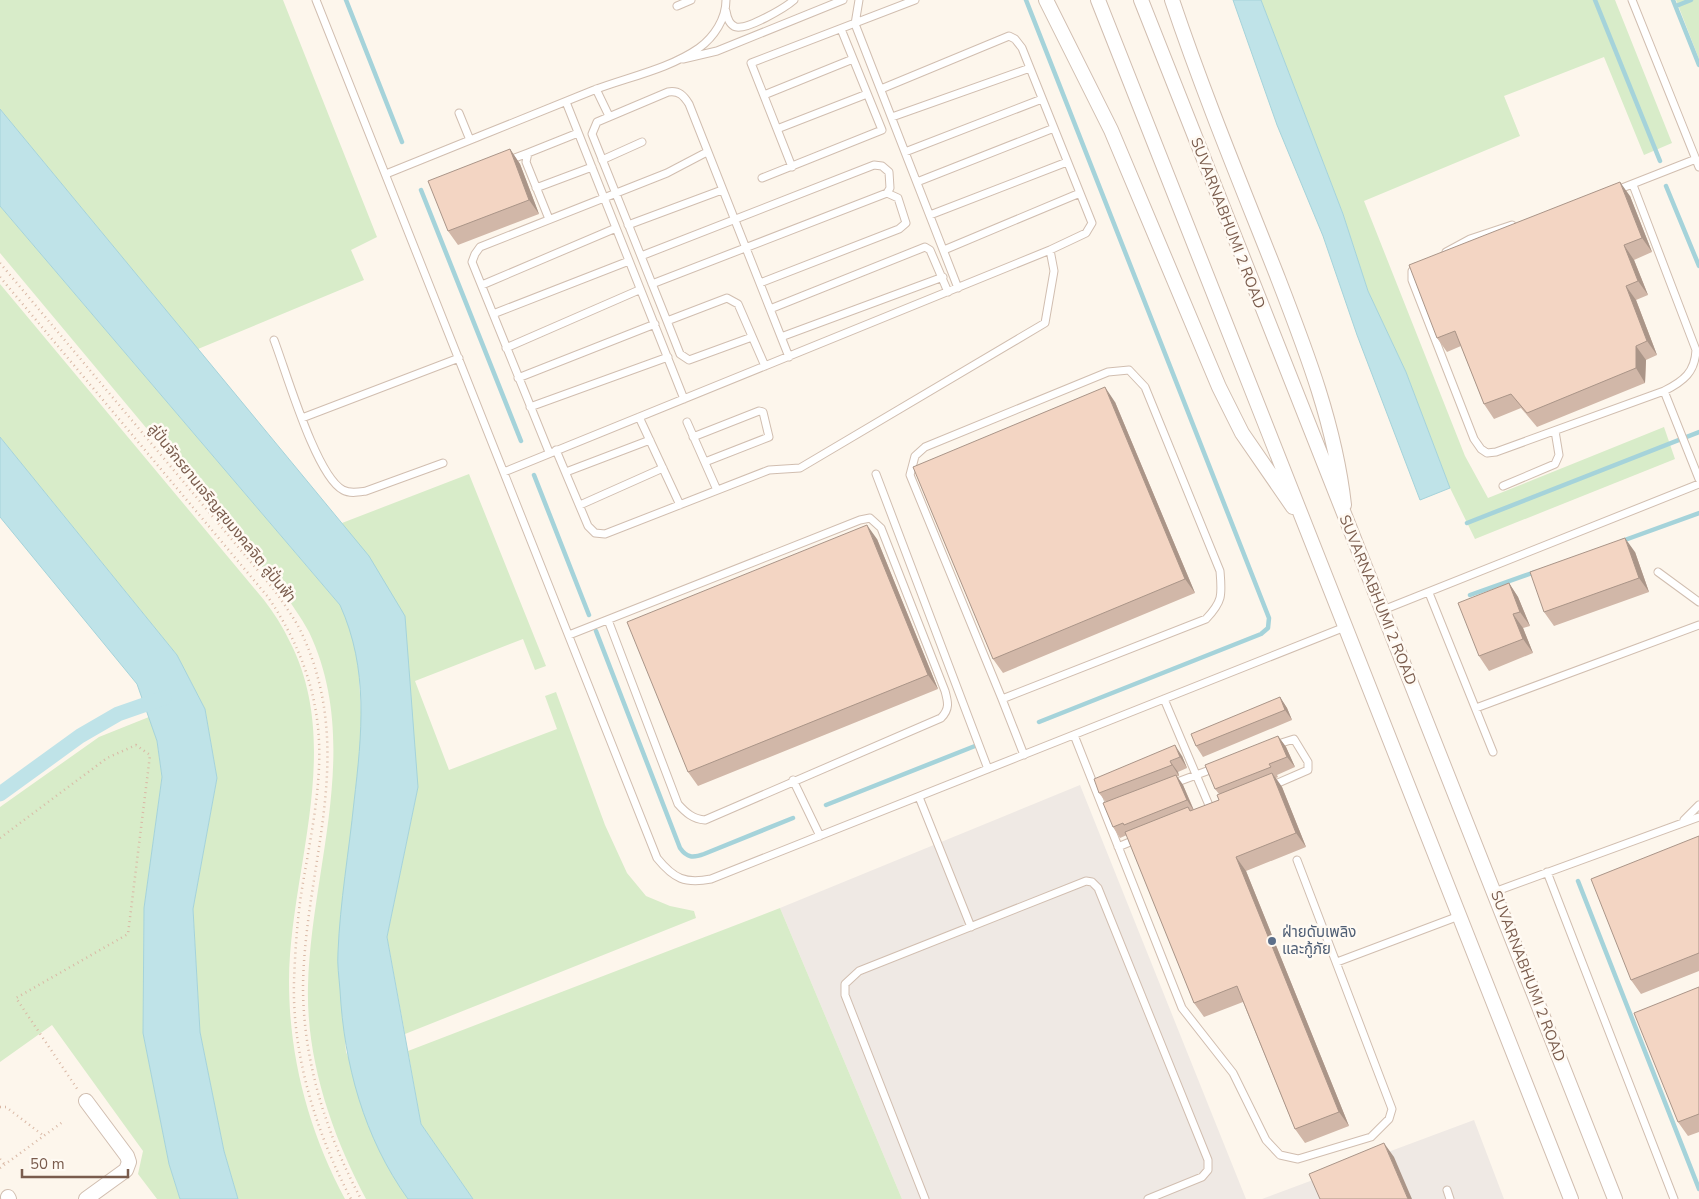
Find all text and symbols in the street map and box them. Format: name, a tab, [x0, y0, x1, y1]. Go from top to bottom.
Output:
street label: SUVARNABHUMI 2 ROAD	[1186, 135, 1270, 311]
street label: ลู่ปั่นจักรยานเจริญสุขมงคลจิต ลู่ปั่นฟ้า	[144, 419, 301, 607]
street label: SUVARNABHUMI 2 ROAD	[1335, 512, 1421, 688]
street label: SUVARNABHUMI 2 ROAD	[1486, 888, 1570, 1064]
place label: ฝ่ายดับเพลิง และกู้ภัย	[1282, 922, 1356, 959]
marker: ฝ่ายดับเพลิง และกู้ภัย	[1266, 935, 1278, 947]
scale bar	[22, 1146, 129, 1178]
text: 50 m	[30, 1154, 65, 1174]

